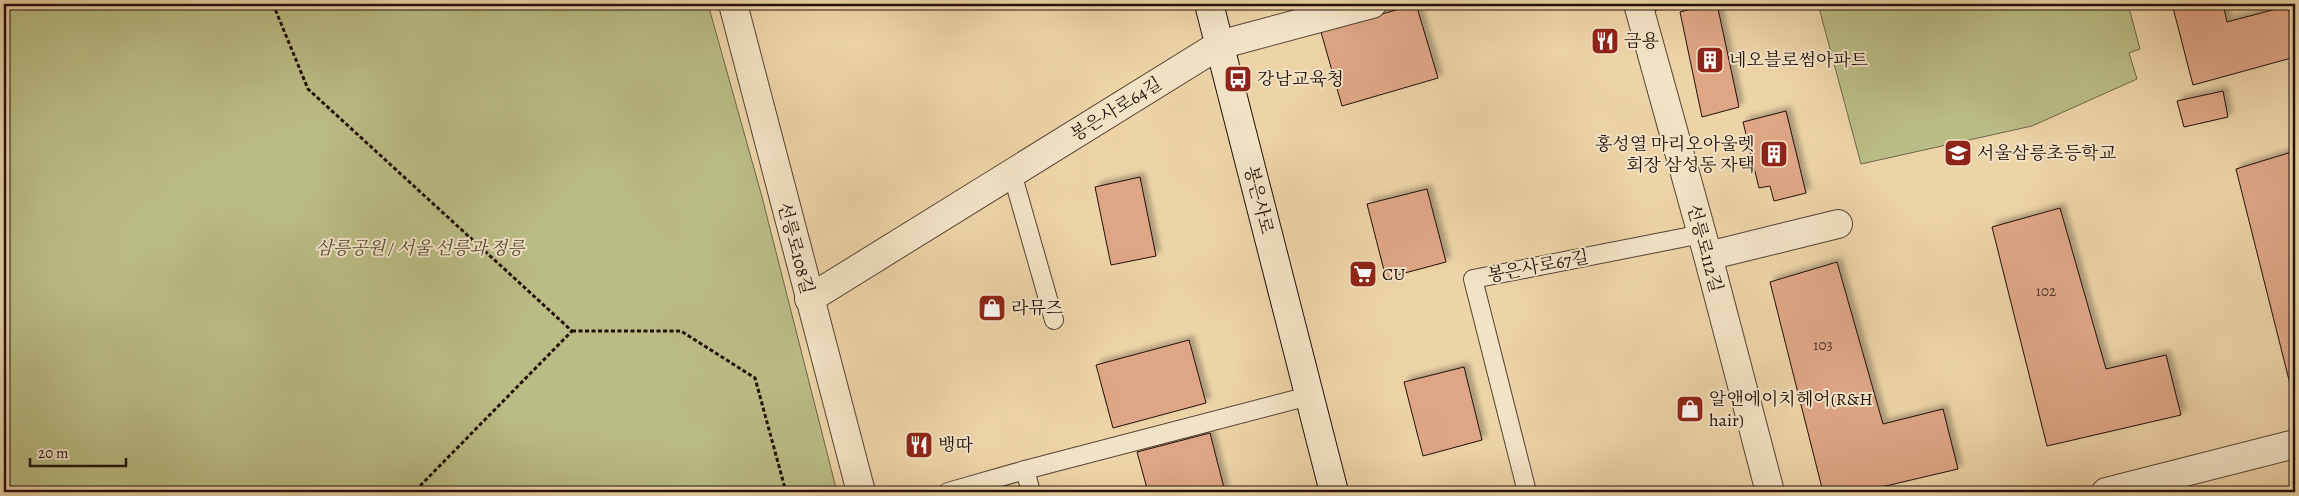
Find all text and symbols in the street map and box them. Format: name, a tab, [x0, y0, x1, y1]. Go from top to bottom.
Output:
restaurant icon: 금용	[1590, 26, 1620, 56]
place label: 금용	[1624, 29, 1659, 53]
building icon: 네오블로썸아파트	[1695, 45, 1725, 75]
place label: 네오블로썸아파트	[1729, 48, 1869, 72]
bus stop icon: 강남교육청	[1223, 64, 1253, 94]
place label: 강남교육청	[1257, 67, 1344, 91]
street label: 봉은사로64길	[1066, 71, 1166, 147]
place label: 홍성열 마리오아울렛 회장 삼성동 자택	[1595, 132, 1755, 177]
school or university icon: 서울삼릉초등학교	[1943, 138, 1973, 168]
building icon: 홍성열 마리오아울렛 회장 삼성동 자택	[1759, 139, 1789, 169]
place label: 서울삼릉초등학교	[1977, 141, 2117, 165]
street label: 봉은사로	[1239, 163, 1279, 237]
street label: 선릉로108길	[772, 199, 820, 297]
street label: 선릉로112길	[1682, 201, 1728, 295]
park label: 삼릉공원 / 서울 선릉과 정릉	[315, 236, 526, 260]
street label: 봉은사로67길	[1485, 244, 1591, 288]
supermarket icon: CU	[1348, 259, 1378, 289]
place label: CU	[1382, 262, 1406, 286]
house number: 102	[2036, 281, 2056, 301]
shop icon: 라뮤즈	[977, 293, 1007, 323]
place label: 라뮤즈	[1011, 296, 1064, 320]
house number: 103	[1813, 335, 1833, 355]
place label: 알앤에이치헤어(R&H hair)	[1709, 387, 1873, 432]
shop icon: 알앤에이치헤어(R&H hair)	[1675, 394, 1705, 424]
restaurant icon: 뱅따	[904, 430, 934, 460]
place label: 뱅따	[938, 433, 973, 457]
scale bar	[30, 436, 126, 468]
text: 20 m	[38, 443, 69, 463]

